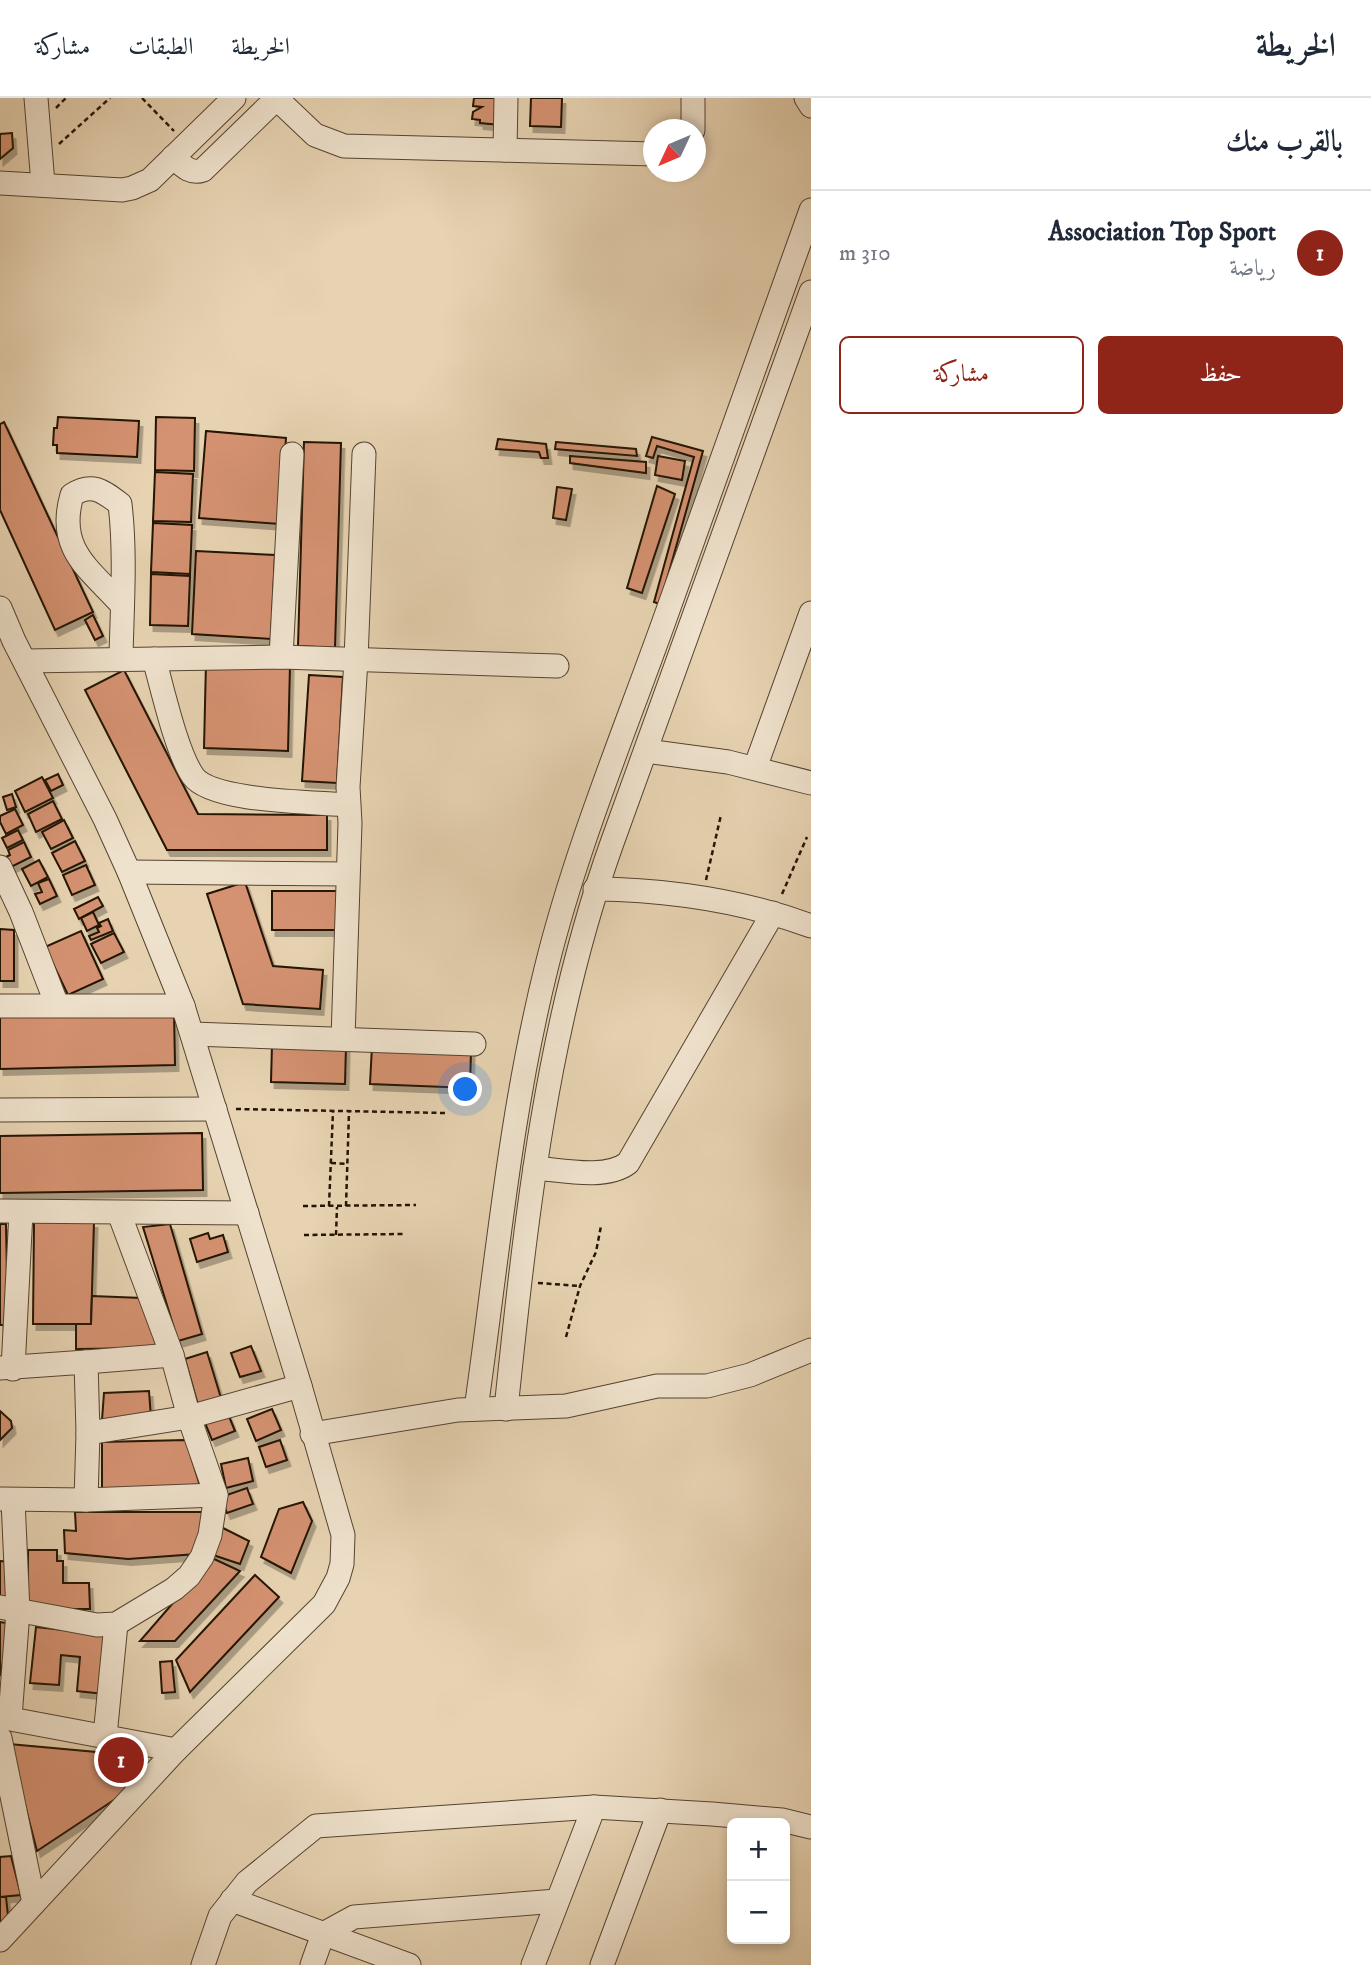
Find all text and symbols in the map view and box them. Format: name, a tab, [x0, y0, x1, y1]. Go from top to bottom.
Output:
text: الخريطة	[1256, 26, 1336, 67]
text: مشاركة	[35, 32, 90, 62]
text: الطبقات	[128, 32, 194, 62]
text: الخريطة	[232, 32, 290, 62]
north arrow	[643, 119, 706, 182]
text: بالقرب منك	[1226, 124, 1343, 161]
text: Association Top Sport	[1048, 216, 1276, 249]
text: 310 m	[839, 239, 891, 268]
text: 1	[1316, 239, 1324, 268]
text: رياضة	[1230, 254, 1276, 283]
button: مشاركة	[839, 336, 1084, 414]
button: حفظ	[1098, 336, 1343, 414]
your location	[448, 1072, 482, 1106]
pin: 1	[98, 1734, 144, 1786]
map controls	[727, 1818, 790, 1944]
button: +	[727, 1818, 790, 1881]
button: −	[727, 1881, 790, 1944]

